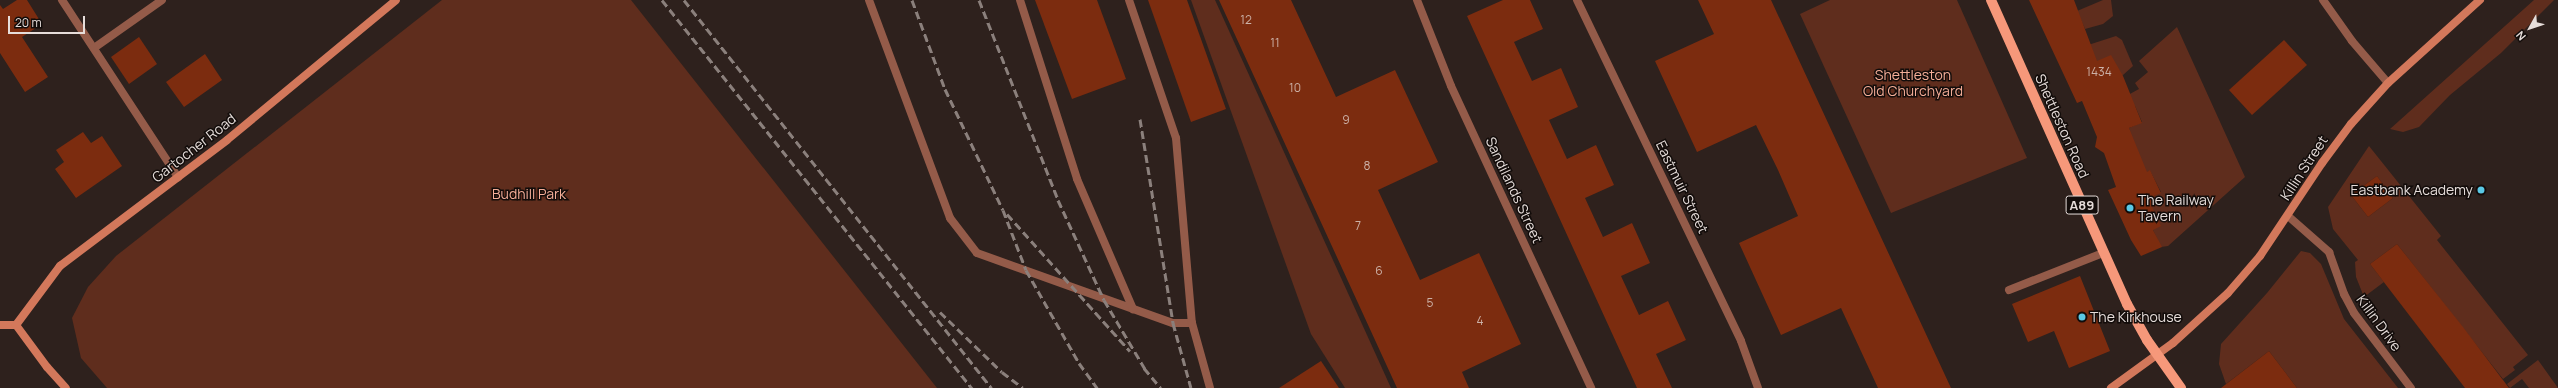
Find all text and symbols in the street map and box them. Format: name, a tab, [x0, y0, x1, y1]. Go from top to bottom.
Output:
scale bar	[10, 8, 87, 34]
north arrow	[2510, 8, 2550, 48]
house number: 12	[1240, 13, 1252, 27]
text: 20 m	[15, 14, 42, 31]
text: N	[2512, 28, 2529, 44]
house number: 11	[1270, 36, 1280, 50]
house number: 1434	[2086, 65, 2112, 79]
park label: Shettleston Old Churchyard	[1863, 67, 1963, 100]
street label: Shettleston Road	[2032, 71, 2092, 181]
house number: 10	[1289, 81, 1301, 95]
street label: Gartocher Road	[149, 110, 239, 186]
house number: 9	[1342, 113, 1350, 127]
street label: Killin Street	[2277, 133, 2331, 203]
street label: Sandilands Street	[1482, 134, 1546, 246]
street label: Eastmuir Street	[1652, 138, 1712, 236]
house number: 8	[1364, 159, 1370, 173]
place label: Eastbank Academy	[2351, 182, 2473, 198]
marker: Eastbank Academy	[2476, 185, 2486, 195]
park label: Budhill Park	[492, 186, 566, 202]
place label: The Railway Tavern	[2138, 192, 2214, 224]
road number: A89	[2065, 194, 2099, 216]
marker: The Railway Tavern	[2125, 203, 2135, 213]
house number: 7	[1355, 219, 1361, 233]
house number: 6	[1375, 264, 1383, 278]
street label: Killin Drive	[2353, 292, 2405, 354]
house number: 5	[1427, 296, 1433, 310]
place label: The Kirkhouse	[2090, 309, 2182, 325]
marker: The Kirkhouse	[2077, 312, 2087, 322]
house number: 4	[1476, 314, 1484, 328]

